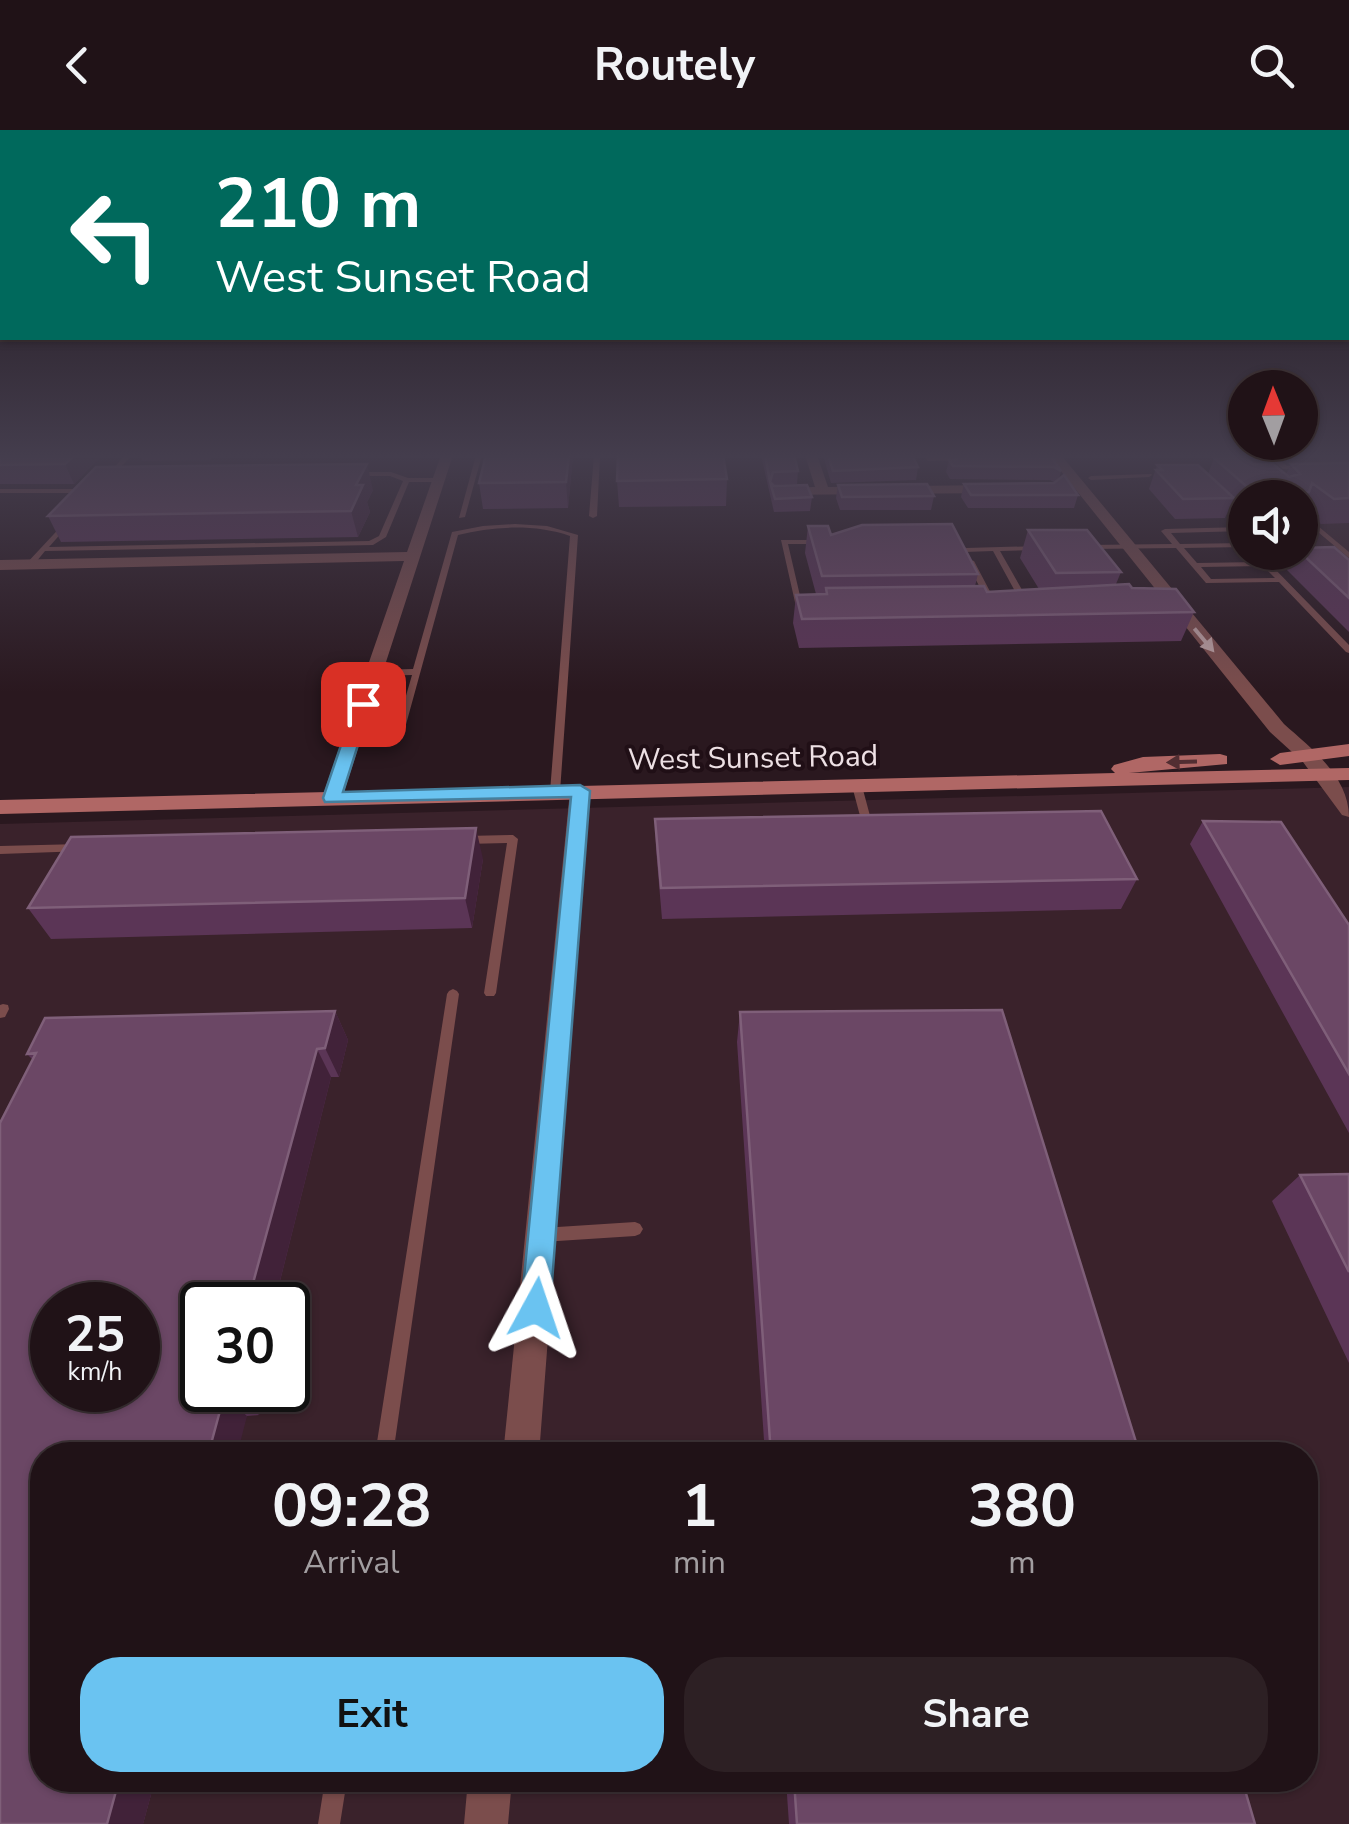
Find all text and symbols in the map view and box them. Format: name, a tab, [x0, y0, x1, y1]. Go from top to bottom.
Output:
text: Routely	[594, 35, 755, 96]
icon: back	[50, 38, 105, 93]
icon: search	[1244, 38, 1299, 93]
text: 210 m	[215, 156, 421, 252]
icon: left	[50, 170, 180, 300]
text: West Sunset Road	[215, 247, 591, 308]
north arrow	[1228, 370, 1318, 460]
map controls	[1228, 370, 1318, 570]
button: sound	[1228, 480, 1318, 570]
one-way arrow	[1193, 627, 1215, 652]
pin	[321, 662, 406, 747]
icon: arrive	[336, 677, 391, 732]
street label: West Sunset Road	[627, 735, 879, 781]
one-way arrow	[1166, 754, 1198, 770]
position arrow	[484, 1256, 588, 1360]
speed limit sign: 30	[180, 1282, 310, 1412]
text: 25	[65, 1300, 125, 1369]
text: km/h	[67, 1355, 123, 1389]
text: 09:28	[272, 1465, 431, 1547]
text: 1	[681, 1465, 717, 1547]
text: 380	[968, 1465, 1076, 1547]
text: Arrival	[303, 1541, 400, 1584]
text: min	[673, 1541, 726, 1584]
text: m	[1008, 1541, 1036, 1584]
button: Exit	[80, 1657, 664, 1772]
button: Share	[684, 1657, 1268, 1772]

